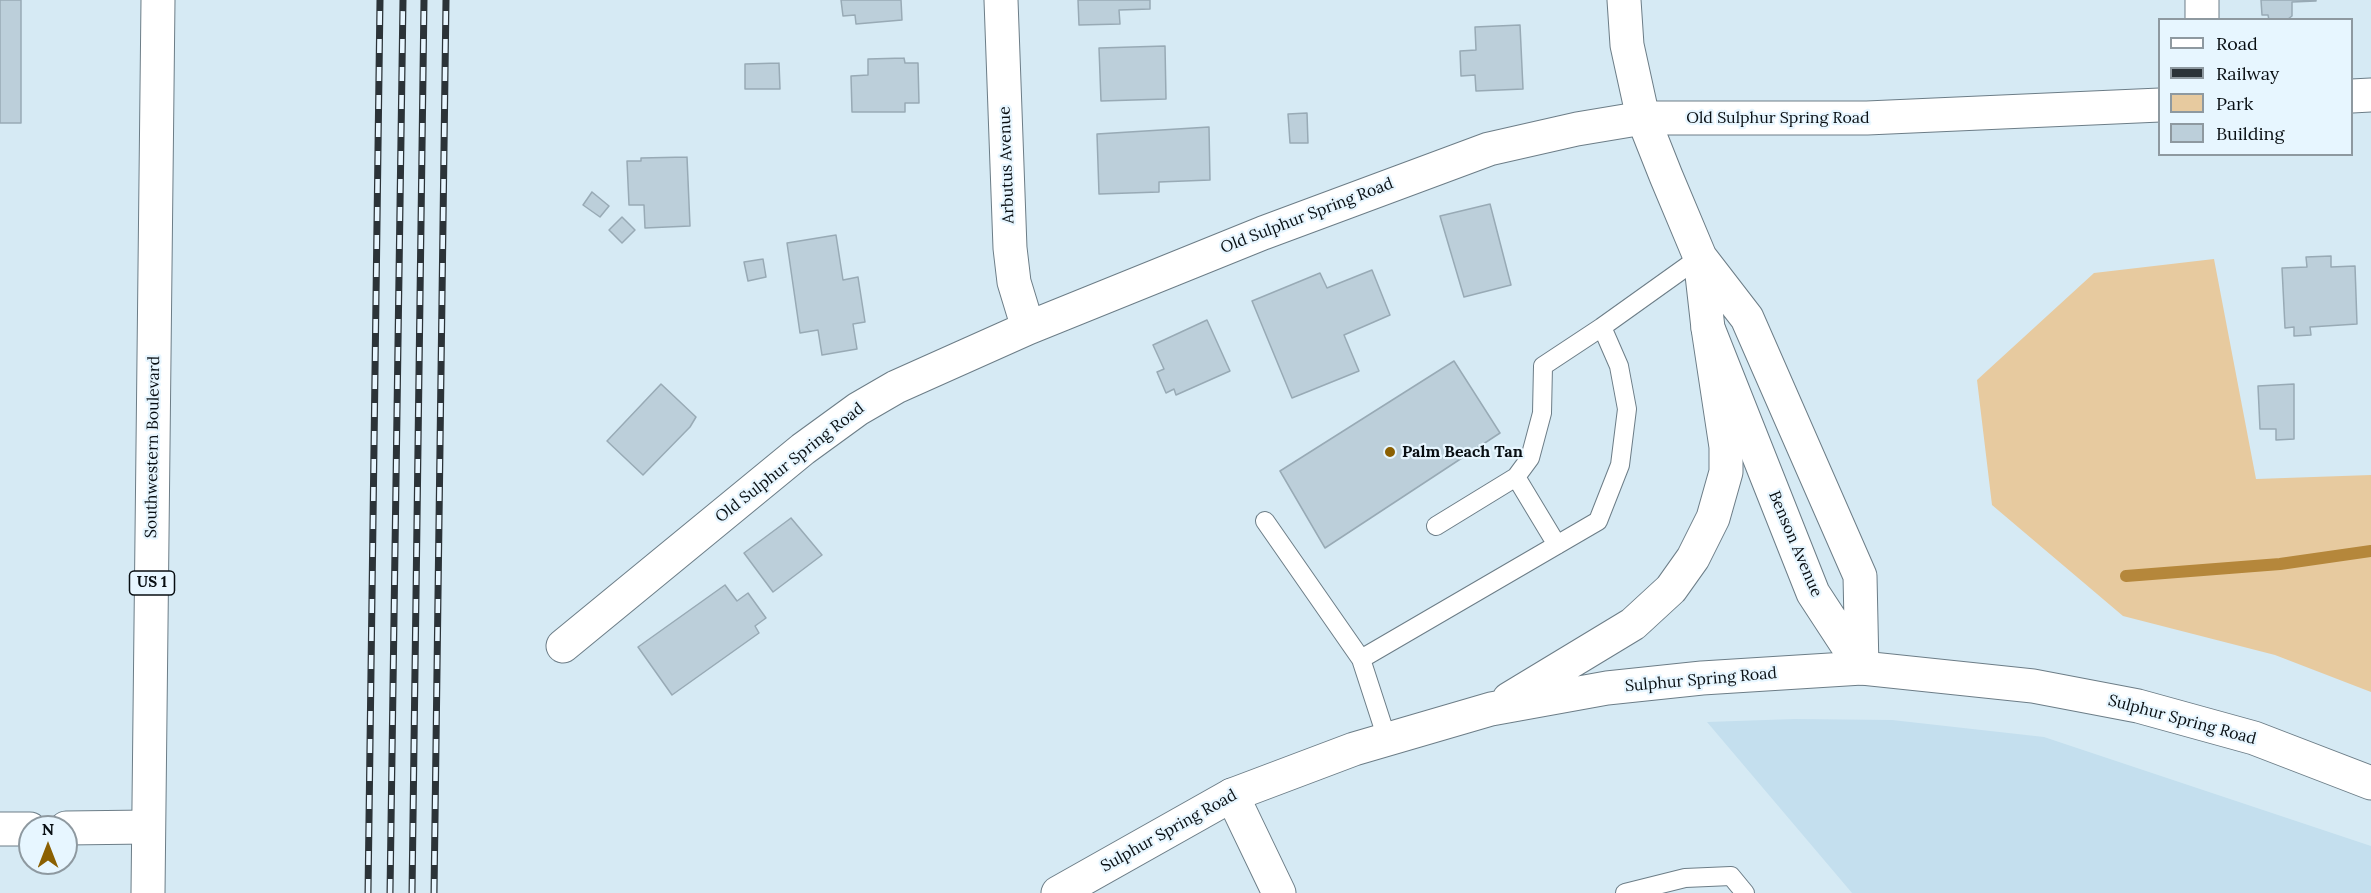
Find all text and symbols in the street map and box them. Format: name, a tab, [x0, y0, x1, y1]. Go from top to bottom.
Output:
legend	[2158, 18, 2353, 156]
text: Road	[2216, 32, 2258, 55]
text: Railway	[2216, 62, 2279, 85]
text: Park	[2216, 92, 2253, 115]
street label: Arbutus Avenue	[995, 106, 1019, 224]
street label: Old Sulphur Spring Road	[1686, 108, 1870, 128]
text: Building	[2216, 122, 2284, 145]
street label: Old Sulphur Spring Road	[1218, 174, 1396, 258]
street label: Southwestern Boulevard	[142, 356, 164, 538]
street label: Old Sulphur Spring Road	[712, 399, 868, 527]
place label: Palm Beach Tan	[1402, 442, 1523, 462]
marker: Palm Beach Tan	[1383, 445, 1397, 459]
street label: Benson Avenue	[1764, 488, 1826, 600]
road number: US 1	[130, 571, 174, 595]
street label: Sulphur Spring Road	[1624, 664, 1778, 696]
street label: Sulphur Spring Road	[2106, 691, 2258, 749]
street label: Sulphur Spring Road	[1098, 786, 1240, 876]
north arrow	[18, 815, 78, 875]
text: N	[42, 819, 54, 839]

